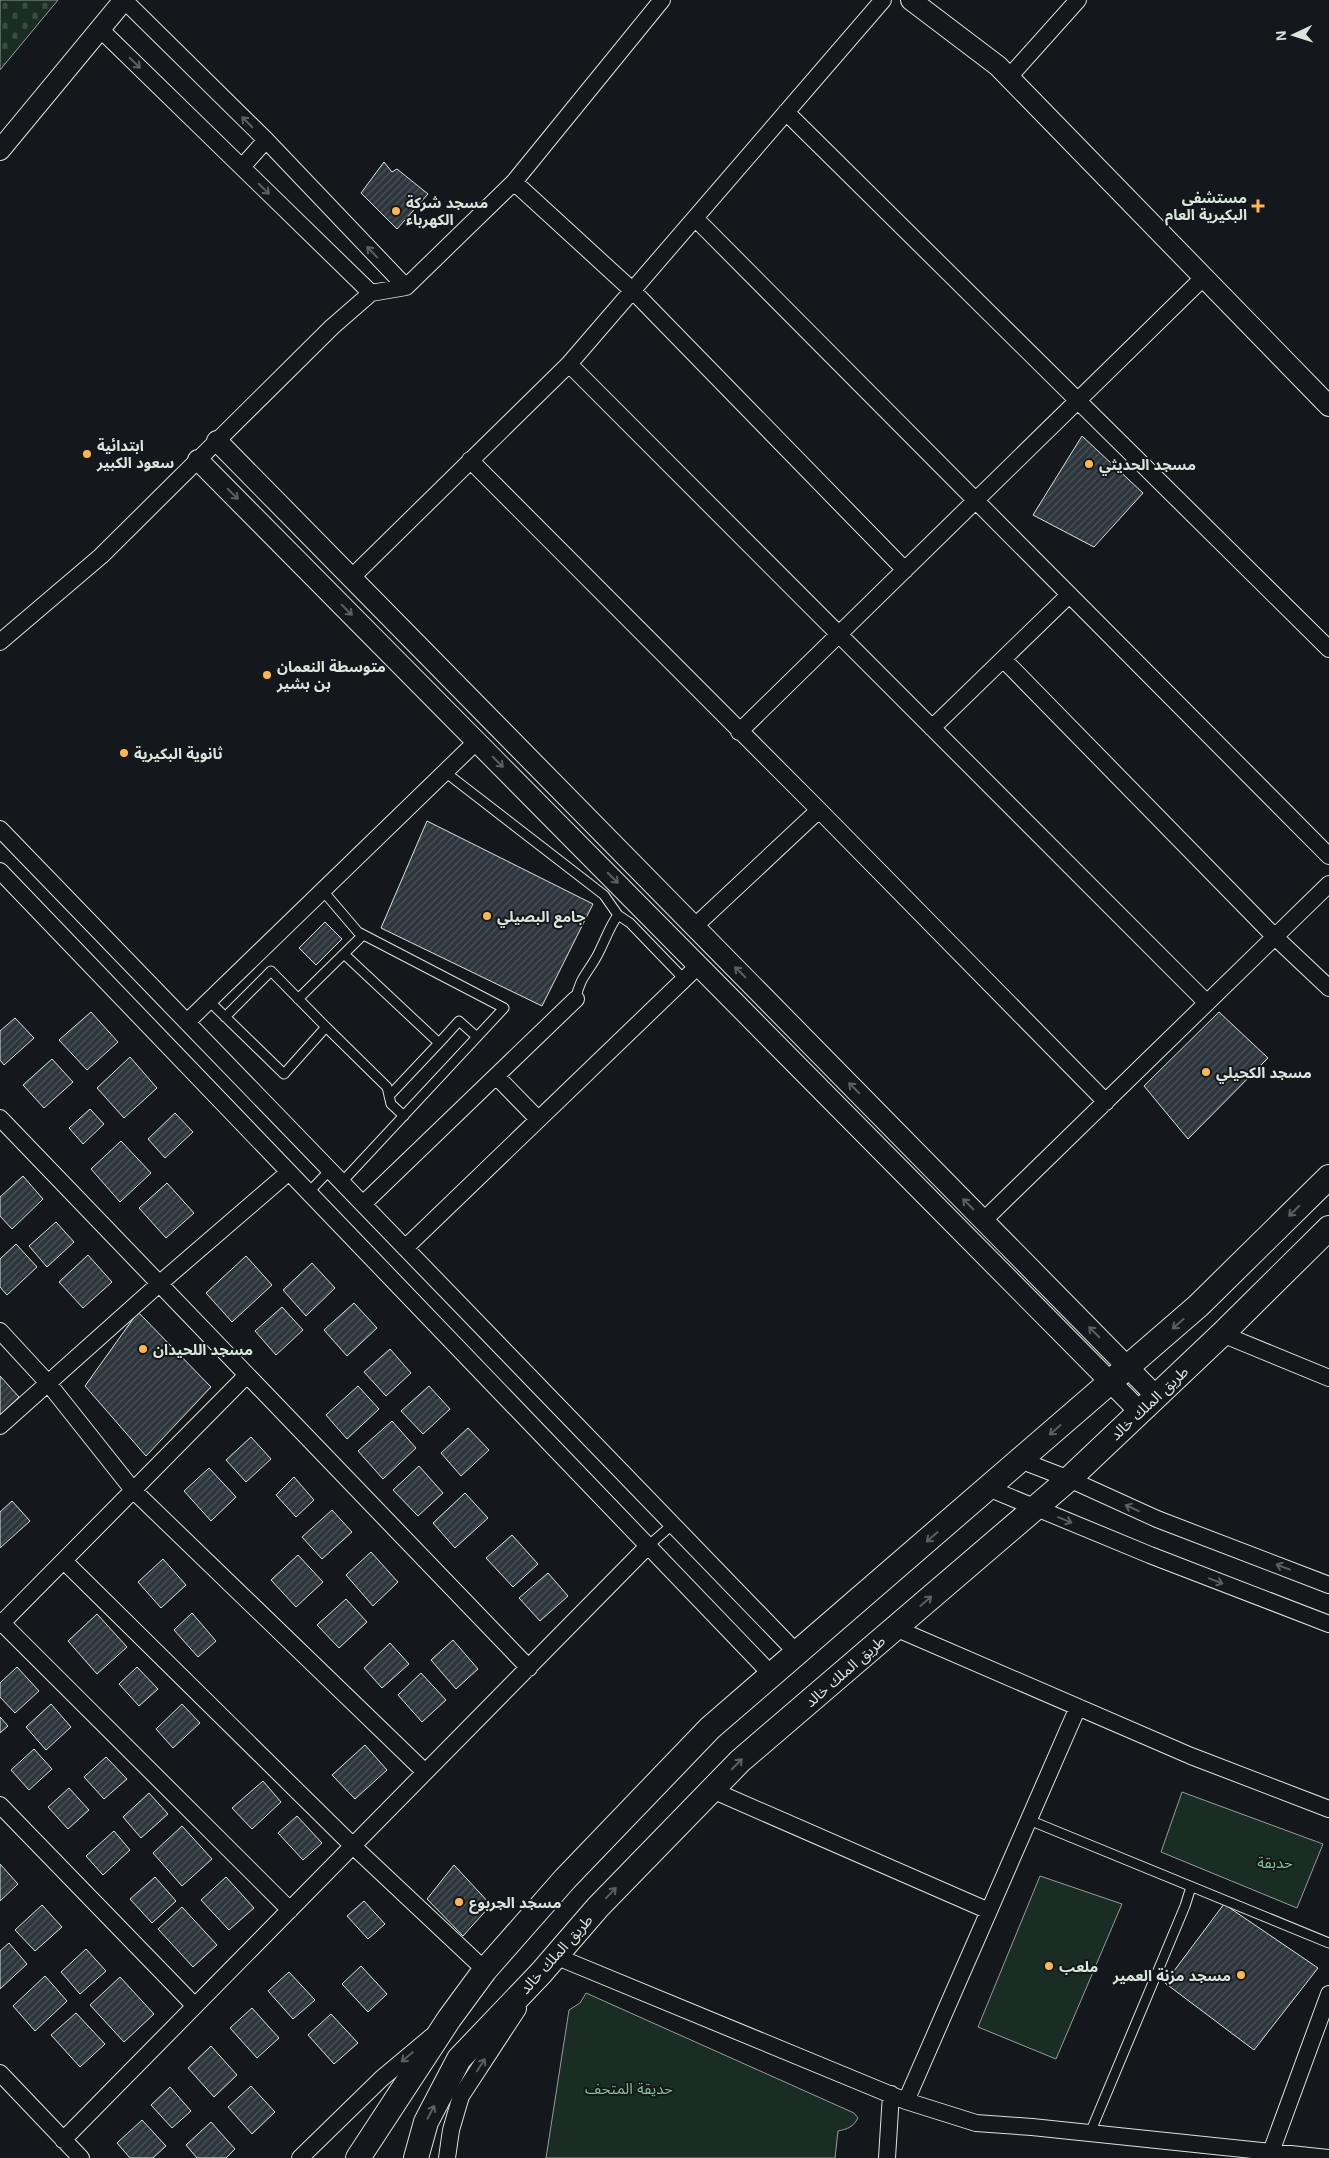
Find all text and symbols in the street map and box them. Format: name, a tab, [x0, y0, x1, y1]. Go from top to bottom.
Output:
north arrow	[1269, 10, 1319, 60]
text: N	[1273, 30, 1289, 42]
one-way arrow	[129, 57, 141, 69]
one-way arrow	[241, 116, 254, 128]
one-way arrow	[257, 183, 270, 195]
place label: مستشفى البكيرية العام	[1165, 189, 1247, 226]
place label: مسجد شركة الكهرباء	[406, 194, 488, 229]
marker: مستشفى البكيرية العام	[1251, 199, 1265, 213]
marker: مسجد شركة الكهرباء	[390, 205, 402, 217]
one-way arrow	[366, 245, 378, 258]
place label: ابتدائية سعود الكبير	[96, 437, 174, 472]
marker: ابتدائية سعود الكبير	[81, 448, 93, 460]
place label: مسجد الحديثي	[1099, 456, 1196, 476]
marker: مسجد الحديثي	[1083, 458, 1095, 470]
one-way arrow	[226, 488, 239, 500]
one-way arrow	[341, 603, 353, 616]
place label: متوسطة النعمان بن بشير	[276, 658, 386, 693]
marker: متوسطة النعمان بن بشير	[261, 669, 273, 681]
place label: ثانوية البكيرية	[134, 745, 223, 763]
marker: ثانوية البكيرية	[118, 747, 130, 759]
one-way arrow	[492, 756, 504, 769]
one-way arrow	[606, 872, 619, 884]
place label: جامع البصيلي	[497, 908, 586, 928]
marker: جامع البصيلي	[481, 910, 493, 922]
one-way arrow	[734, 966, 746, 978]
place label: مسجد الكحيلي	[1216, 1064, 1312, 1084]
marker: مسجد الكحيلي	[1200, 1066, 1212, 1078]
one-way arrow	[848, 1082, 860, 1094]
one-way arrow	[962, 1197, 974, 1210]
one-way arrow	[1288, 1205, 1301, 1217]
one-way arrow	[1171, 1318, 1184, 1330]
one-way arrow	[1088, 1326, 1100, 1338]
place label: مسجد اللحيدان	[153, 1341, 253, 1358]
marker: مسجد اللحيدان	[137, 1343, 149, 1355]
street label: طريق الملك خالد	[1107, 1363, 1193, 1445]
one-way arrow	[1048, 1425, 1061, 1436]
one-way arrow	[1125, 1502, 1140, 1512]
one-way arrow	[1057, 1516, 1072, 1526]
one-way arrow	[925, 1531, 938, 1542]
one-way arrow	[1276, 1562, 1292, 1571]
one-way arrow	[1208, 1577, 1223, 1586]
one-way arrow	[920, 1595, 933, 1607]
street label: طريق الملك خالد	[802, 1632, 890, 1712]
one-way arrow	[731, 1758, 743, 1770]
park label: حدبقة	[1257, 1854, 1293, 1871]
one-way arrow	[605, 1887, 617, 1899]
place label: مسجد الجربوع	[469, 1894, 561, 1914]
marker: مسجد الجربوع	[453, 1896, 465, 1908]
street label: طريق الملك خالد	[516, 1911, 597, 1998]
place label: ملعب	[1059, 1958, 1098, 1975]
marker: ملعب	[1043, 1960, 1055, 1972]
place label: مسجد مزنة العمير	[1112, 1967, 1231, 1985]
marker: مسجد مزنة العمير	[1235, 1969, 1247, 1981]
one-way arrow	[400, 2051, 413, 2062]
one-way arrow	[477, 2058, 487, 2072]
park label: حديقة المتحف	[585, 2080, 673, 2097]
one-way arrow	[427, 2105, 436, 2120]

